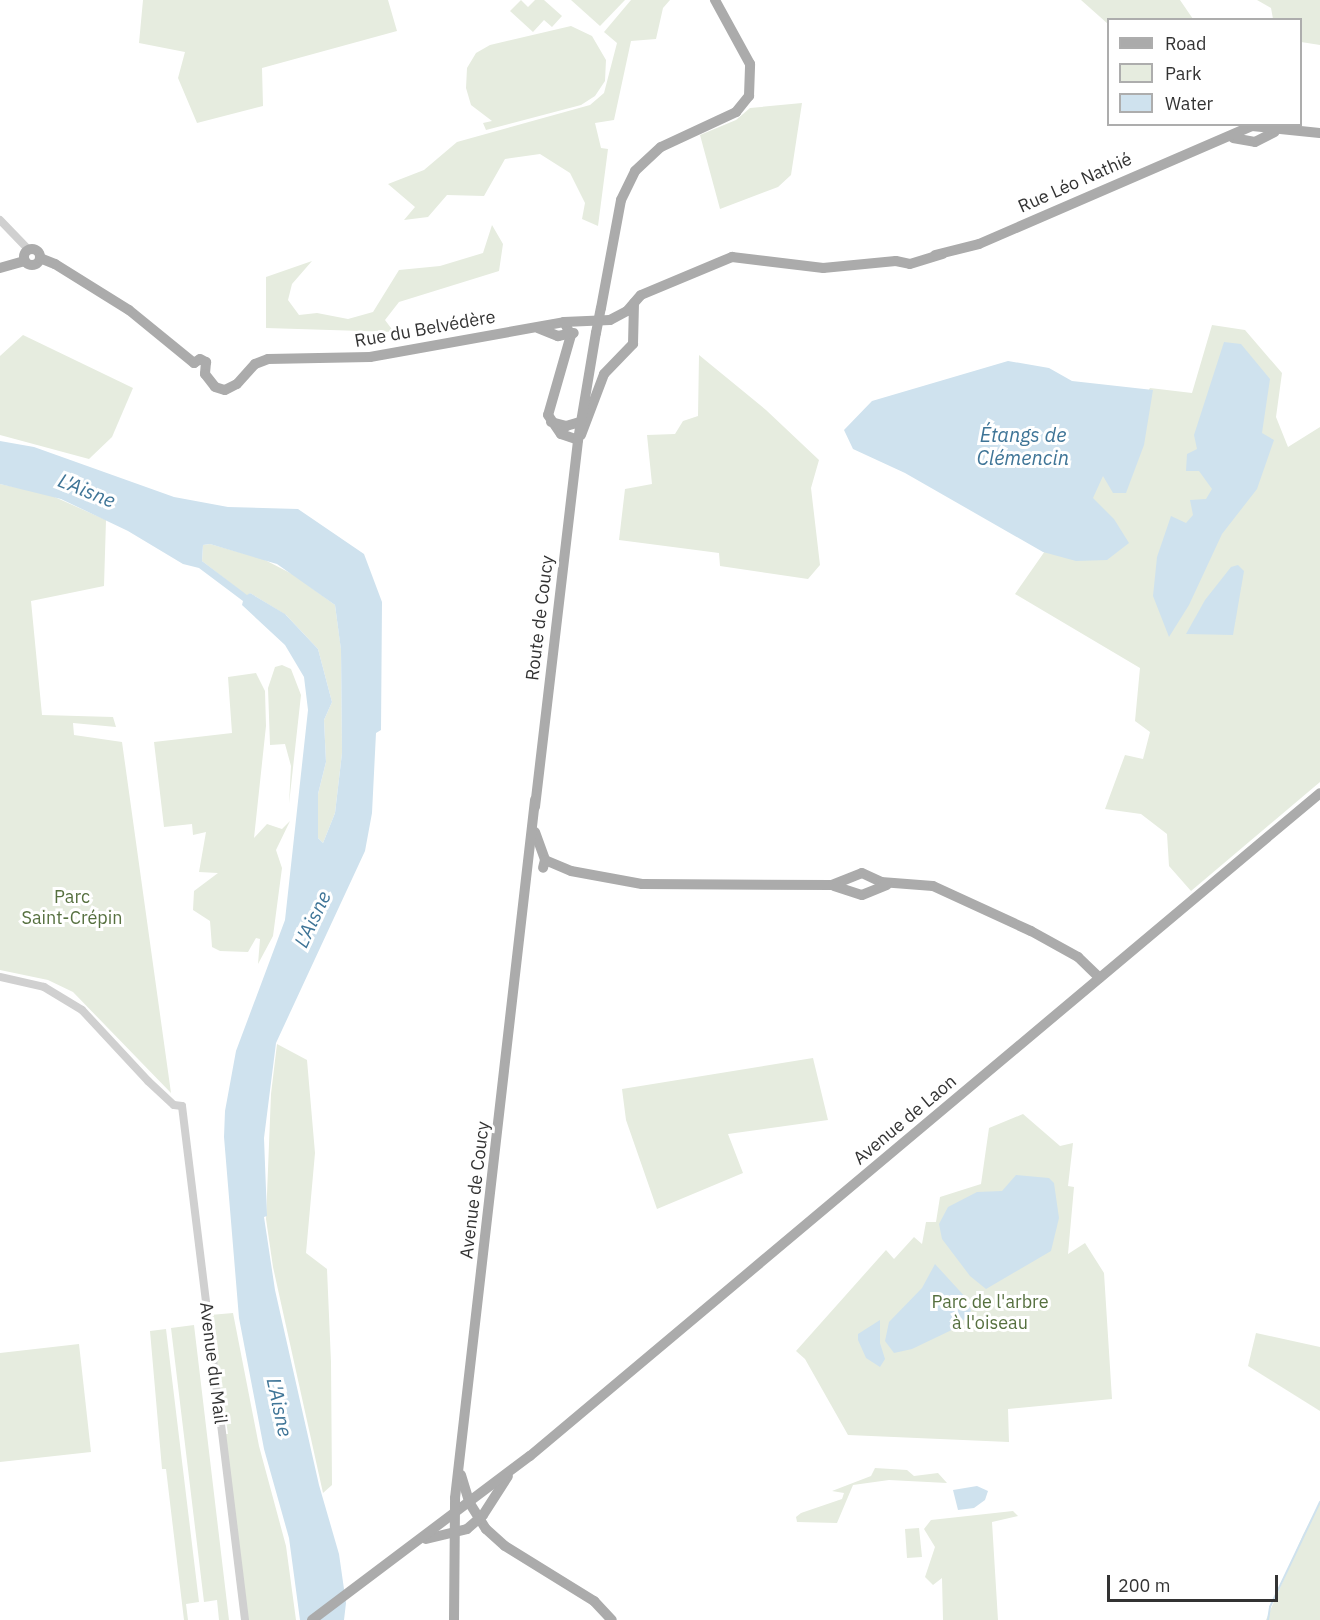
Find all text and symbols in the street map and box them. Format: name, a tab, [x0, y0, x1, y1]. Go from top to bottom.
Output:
legend	[1107, 18, 1302, 126]
text: Road	[1165, 32, 1206, 55]
text: Park	[1165, 62, 1201, 85]
text: Water	[1165, 92, 1213, 115]
street label: Rue Léo Nathié	[1015, 148, 1135, 218]
street label: Rue du Belvédère	[353, 306, 497, 352]
water label: Étangs de Clémencin	[977, 422, 1069, 469]
water label: L'Aisne	[55, 468, 119, 512]
street label: Route de Coucy	[522, 554, 558, 682]
park label: Parc Saint-Crépin	[22, 887, 122, 930]
water label: L'Aisne	[289, 887, 335, 951]
street label: Avenue de Laon	[849, 1071, 961, 1169]
street label: Avenue de Coucy	[456, 1120, 494, 1260]
park label: Parc de l'arbre à l'oiseau	[931, 1292, 1049, 1334]
street label: Avenue du Mail	[195, 1301, 231, 1425]
water label: L'Aisne	[262, 1375, 298, 1439]
scale bar	[1110, 1563, 1281, 1601]
text: 200 m	[1118, 1574, 1170, 1597]

